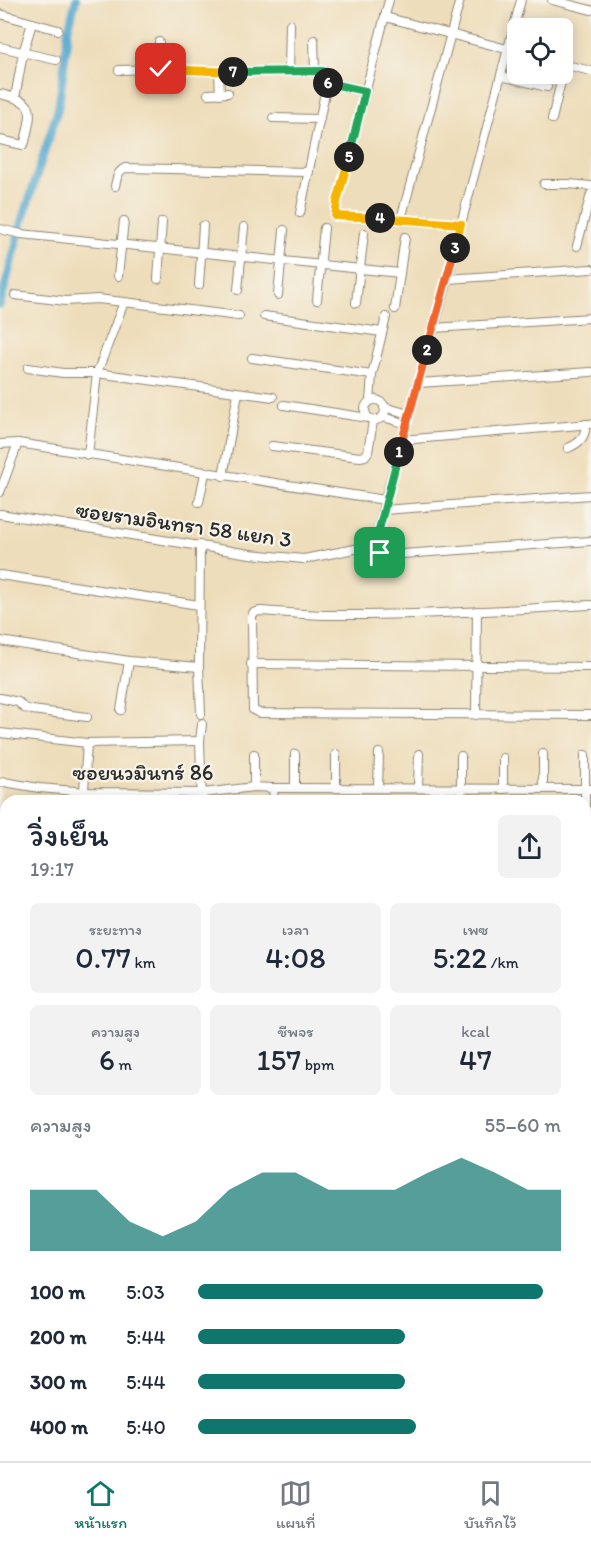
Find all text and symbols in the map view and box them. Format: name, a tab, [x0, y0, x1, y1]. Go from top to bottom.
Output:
map controls	[507, 18, 573, 84]
button: locate	[507, 18, 573, 84]
pin	[135, 43, 186, 94]
icon: check	[144, 52, 177, 85]
pin: 7	[218, 57, 248, 87]
text: 7	[229, 62, 237, 81]
pin: 6	[313, 68, 343, 98]
text: 6	[324, 73, 332, 92]
pin: 5	[334, 142, 364, 172]
text: 5	[345, 147, 353, 166]
pin: 4	[365, 203, 395, 233]
text: 4	[375, 208, 385, 227]
pin: 3	[440, 233, 470, 263]
text: 3	[451, 238, 459, 257]
pin: 2	[412, 335, 442, 365]
text: 2	[423, 340, 431, 359]
pin: 1	[384, 437, 414, 467]
text: 1	[395, 442, 403, 461]
street label: ซอยรามอินทรา 58 แยก 3	[74, 496, 294, 553]
pin	[354, 527, 405, 578]
icon: arrive	[363, 536, 396, 569]
street label: ซอยนวมินทร์ 86	[73, 759, 213, 786]
text: วิ่งเย็น	[30, 815, 109, 854]
button: share	[498, 815, 561, 878]
text: 19:17	[30, 857, 74, 881]
text: ระยะทาง	[89, 920, 142, 939]
text: เวลา	[282, 920, 309, 939]
text: เพซ	[463, 920, 488, 939]
text: 0.77	[75, 939, 131, 976]
text: 4:08	[265, 939, 326, 976]
text: 5:22	[432, 939, 487, 976]
text: km	[131, 953, 156, 972]
text: /km	[487, 953, 519, 972]
text: ความสูง	[91, 1022, 140, 1041]
text: ชีพจร	[277, 1022, 314, 1041]
text: kcal	[461, 1022, 490, 1041]
text: 6	[99, 1041, 115, 1078]
text: 157	[257, 1041, 301, 1078]
text: 47	[459, 1041, 492, 1078]
text: m	[115, 1055, 132, 1074]
text: bpm	[301, 1055, 334, 1074]
text: ความสูง	[30, 1113, 92, 1137]
text: 55–60 m	[485, 1113, 561, 1137]
text: 100 m	[30, 1280, 85, 1304]
text: 5:03	[126, 1280, 165, 1304]
text: 200 m	[30, 1325, 86, 1349]
text: 5:44	[126, 1325, 165, 1349]
text: 300 m	[30, 1370, 87, 1394]
text: 5:44	[126, 1370, 165, 1394]
text: 400 m	[30, 1415, 88, 1439]
text: 5:40	[126, 1415, 166, 1439]
tab: หน้าแรก	[74, 1477, 127, 1532]
tab: แผนที่	[276, 1477, 315, 1532]
tab: บันทึกไว้	[464, 1477, 517, 1532]

